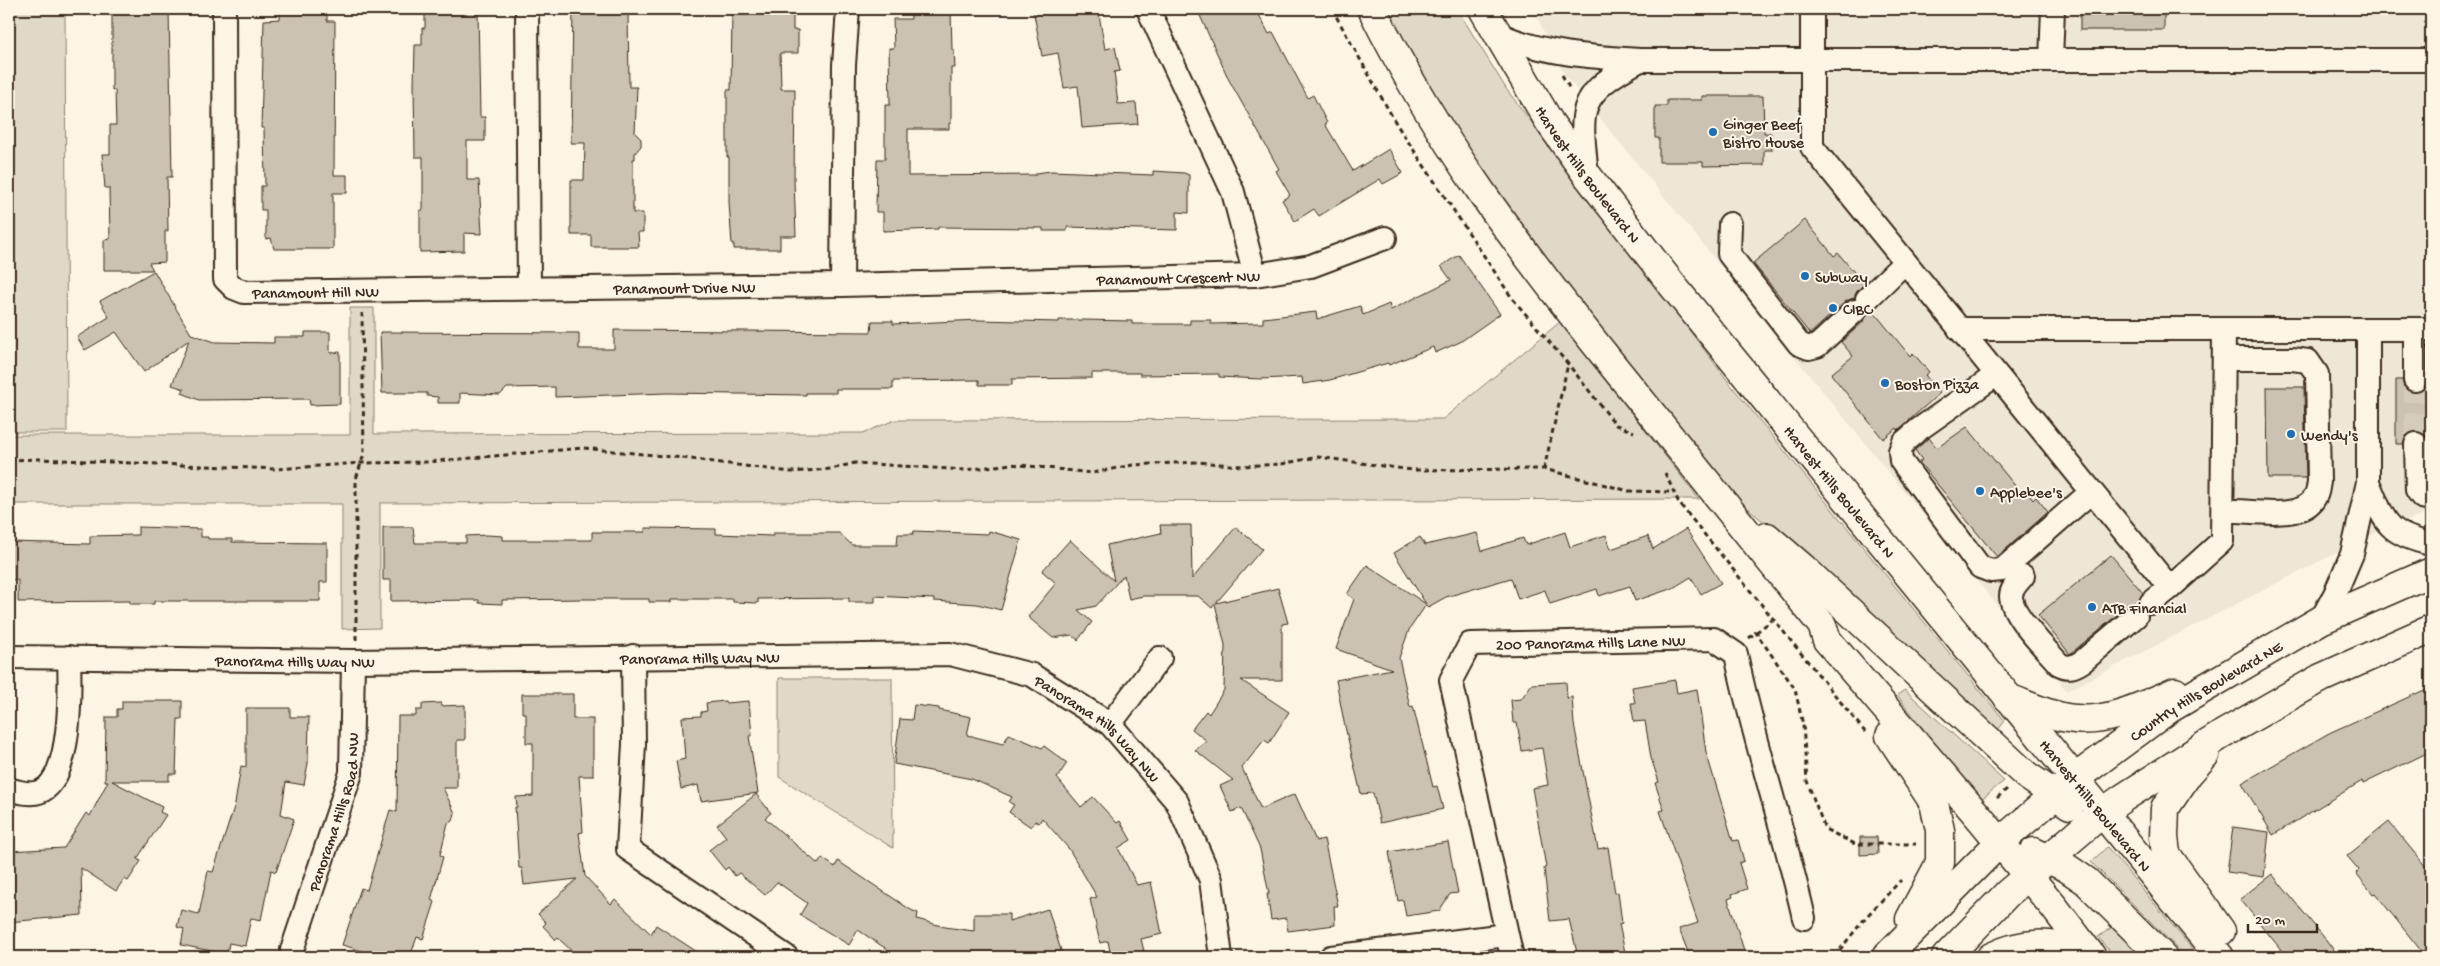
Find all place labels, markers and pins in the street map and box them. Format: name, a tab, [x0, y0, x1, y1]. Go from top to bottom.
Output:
place label: Ginger Beef Bistro House	[1722, 117, 1805, 154]
marker: Ginger Beef Bistro House	[1707, 126, 1719, 138]
marker: Subway	[1799, 270, 1811, 282]
place label: Subway	[1815, 270, 1868, 289]
marker: CIBC	[1827, 302, 1839, 314]
place label: CIBC	[1843, 302, 1874, 321]
marker: Boston Pizza	[1879, 377, 1891, 389]
place label: Boston Pizza	[1894, 377, 1980, 396]
marker: Wendy's	[2285, 428, 2297, 440]
place label: Wendy's	[2301, 428, 2359, 447]
marker: Applebee's	[1974, 485, 1986, 497]
place label: Applebee's	[1990, 485, 2063, 504]
marker: ATB Financial	[2086, 601, 2098, 613]
place label: ATB Financial	[2102, 601, 2187, 620]

